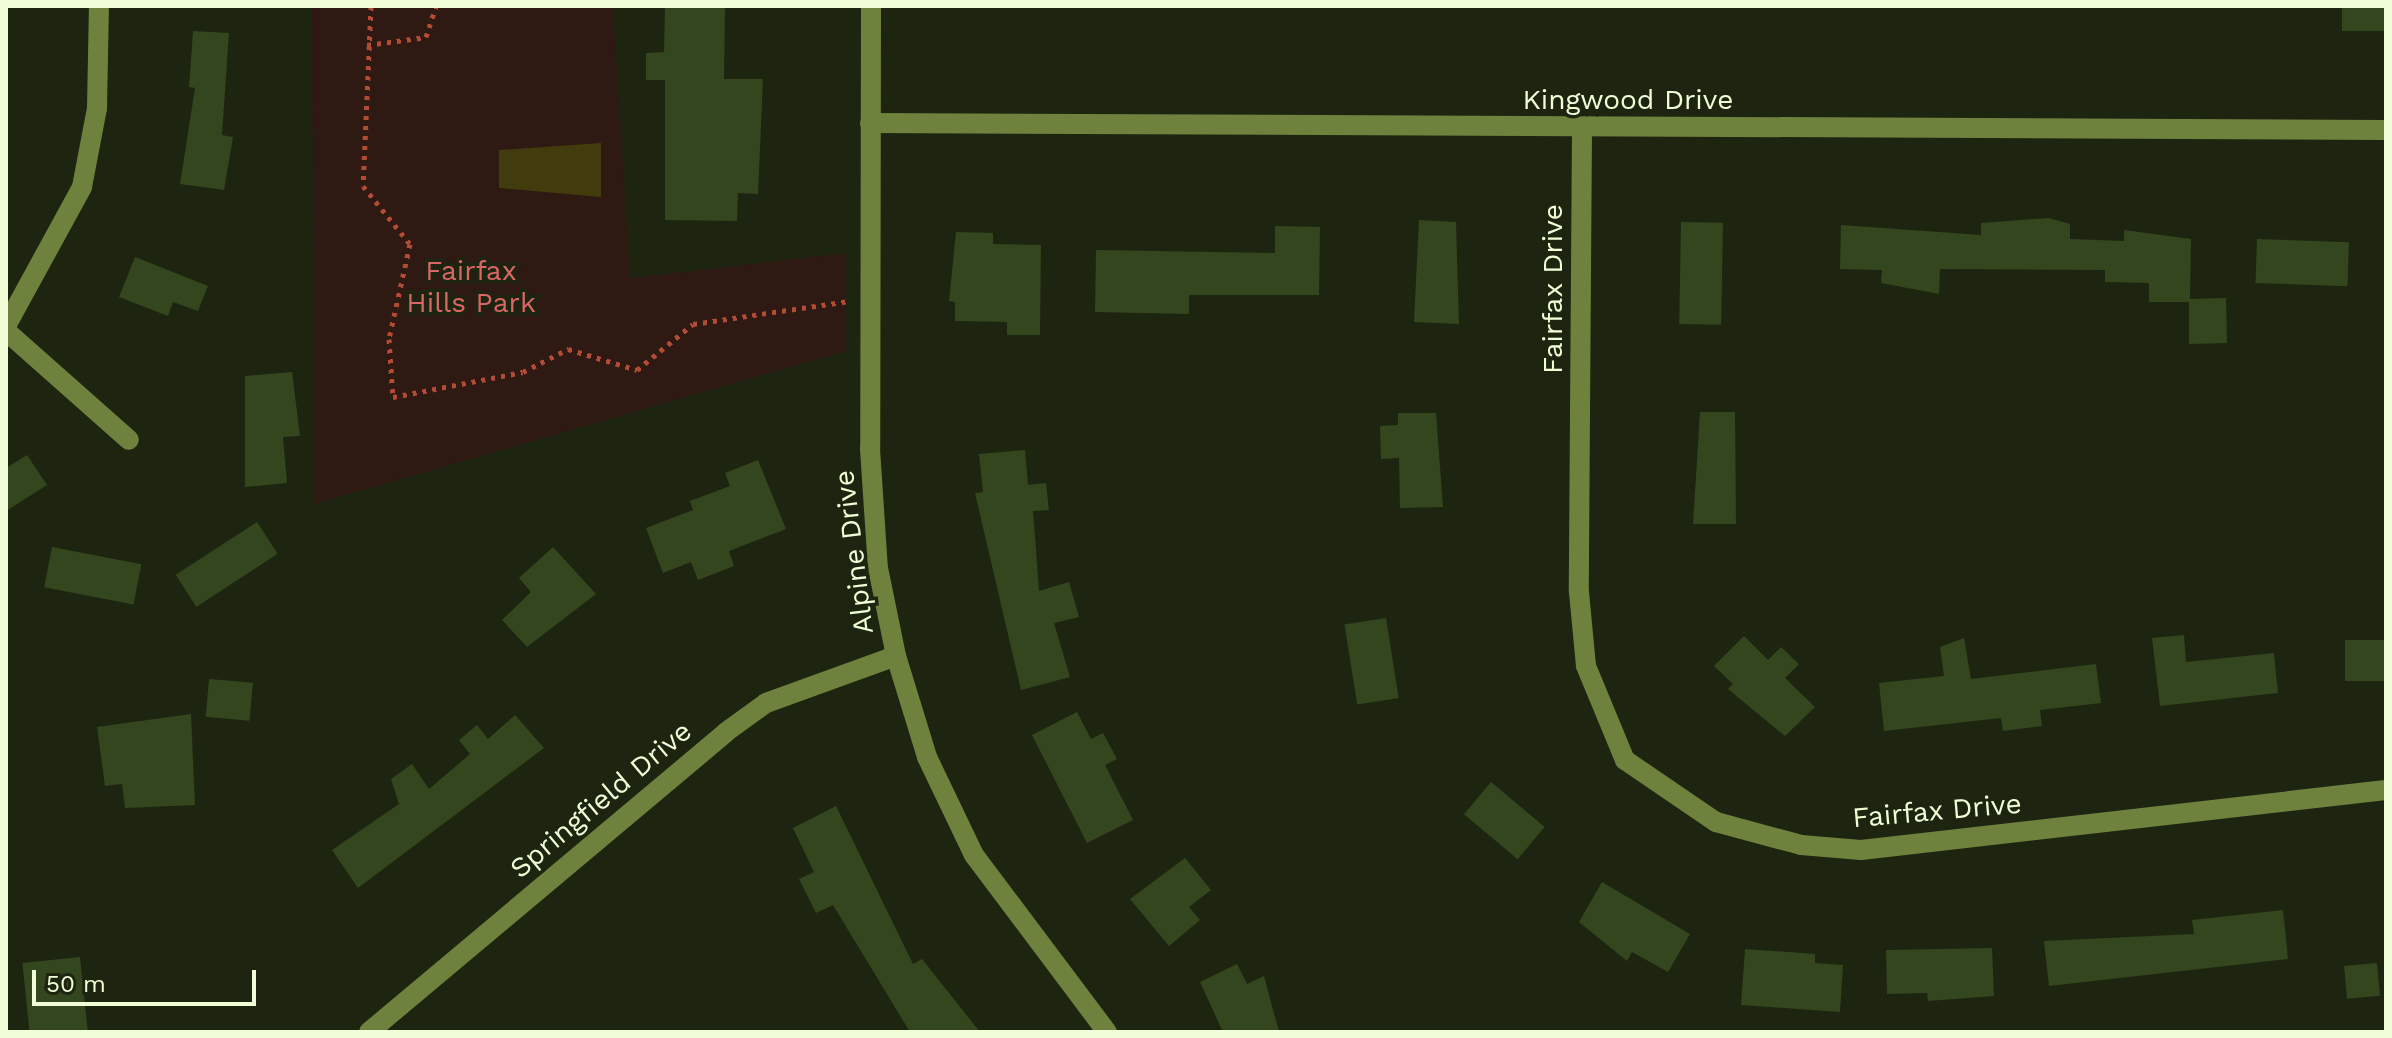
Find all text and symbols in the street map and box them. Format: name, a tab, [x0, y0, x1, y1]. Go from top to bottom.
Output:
street label: Kingwood Drive	[1522, 83, 1734, 117]
street label: Fairfax Drive	[1536, 204, 1570, 374]
park label: Fairfax Hills Park	[406, 254, 536, 320]
street label: Alpine Drive	[827, 468, 881, 636]
street label: Springfield Drive	[503, 714, 699, 886]
street label: Fairfax Drive	[1851, 787, 2023, 835]
scale bar	[36, 954, 260, 1004]
text: 50 m	[46, 970, 106, 998]

